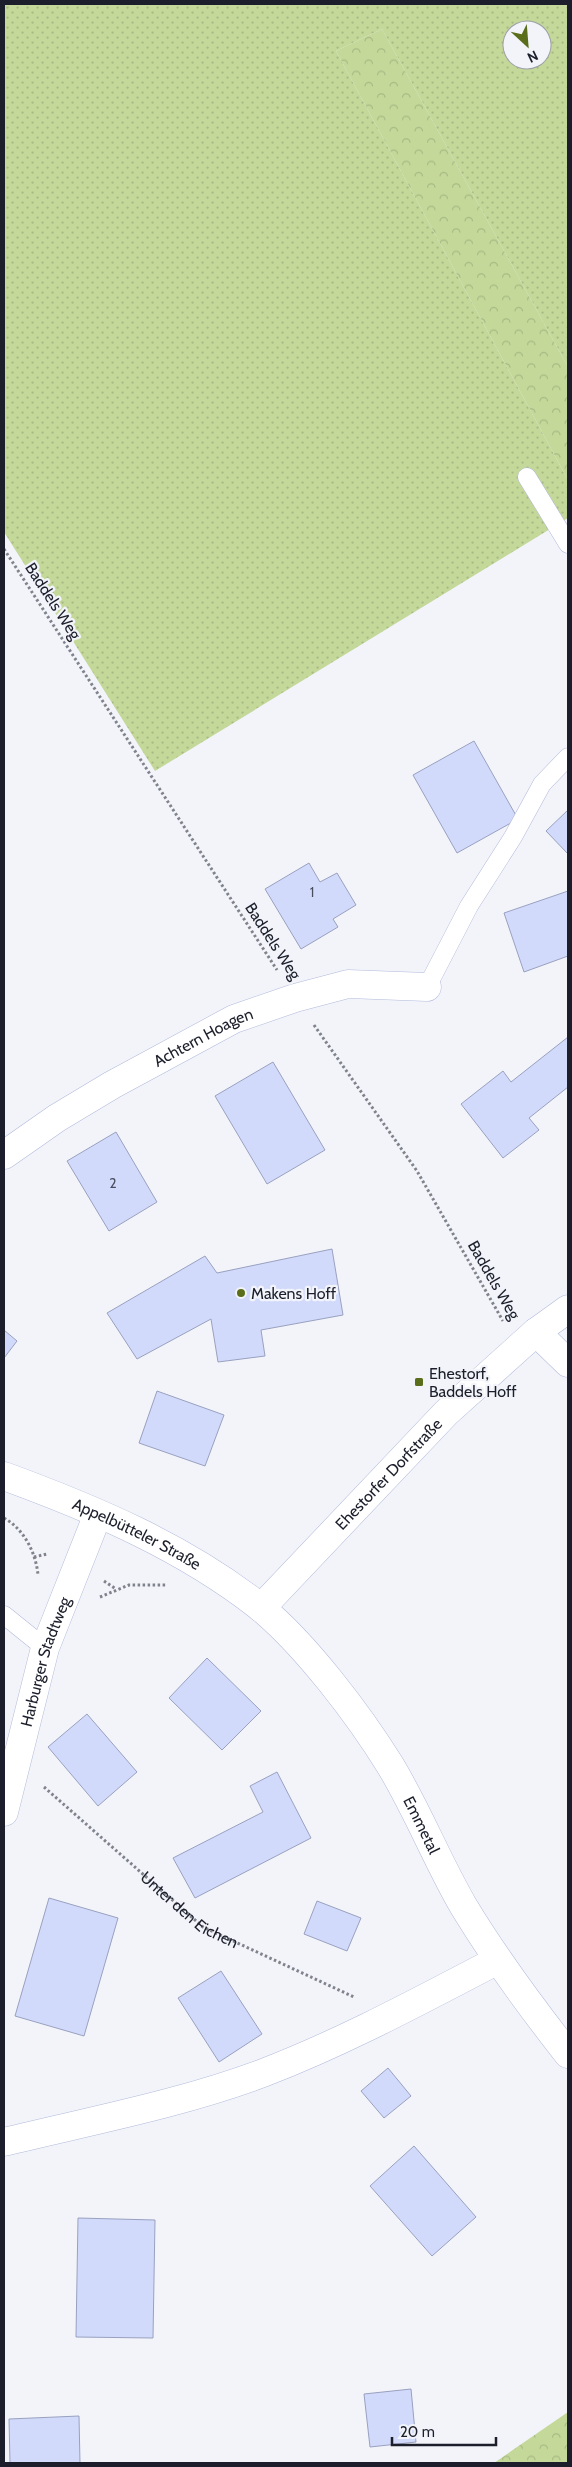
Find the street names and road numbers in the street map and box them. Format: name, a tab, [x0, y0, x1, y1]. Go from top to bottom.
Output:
street label: Baddels Weg	[21, 559, 85, 644]
street label: Baddels Weg	[241, 899, 305, 984]
street label: Achtern Hoagen	[150, 1004, 255, 1070]
street label: Baddels Weg	[464, 1237, 525, 1324]
street label: Ehestorfer Dorfstraße	[331, 1414, 446, 1533]
street label: Appelbütteler Straße	[70, 1494, 205, 1573]
street label: Harburger Stadtweg	[16, 1593, 74, 1729]
street label: Emmetal	[400, 1793, 444, 1857]
street label: Unter den Eichen	[137, 1867, 242, 1952]

